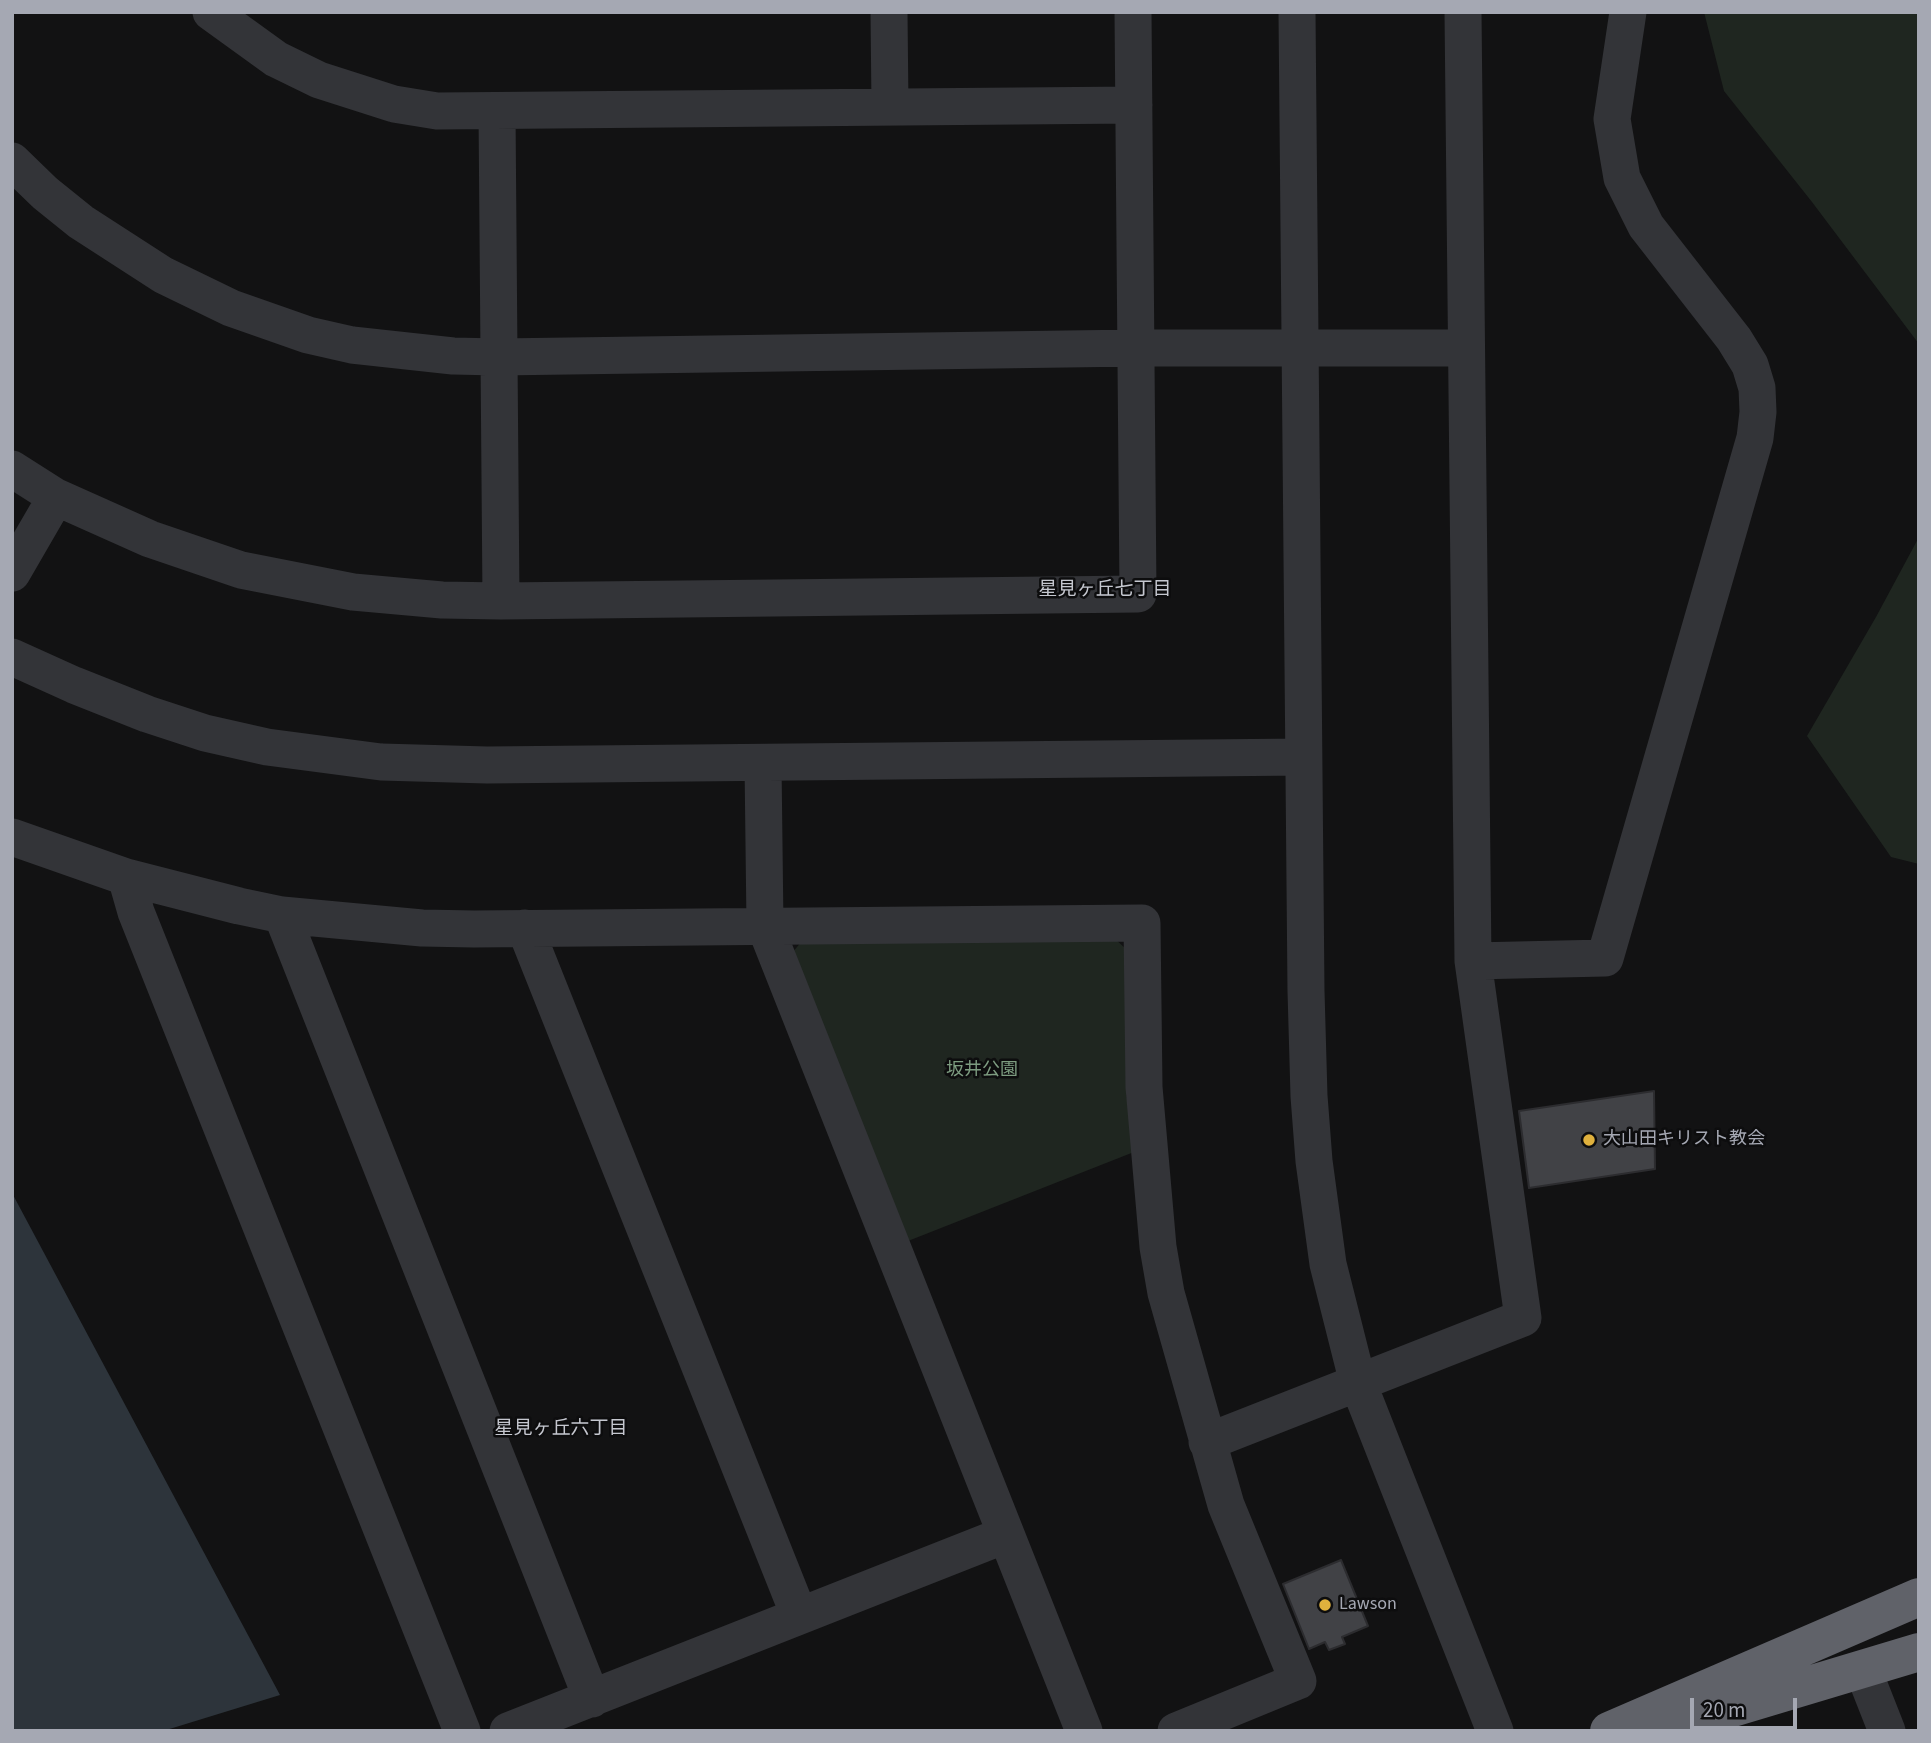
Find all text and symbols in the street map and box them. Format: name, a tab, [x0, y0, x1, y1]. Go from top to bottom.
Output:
district label: 星見ヶ丘七丁目	[1039, 580, 1171, 602]
park label: 坂井公園	[946, 1060, 1018, 1082]
place label: 大山田キリスト教会	[1603, 1129, 1765, 1151]
marker: 大山田キリスト教会	[1581, 1132, 1597, 1148]
district label: 星見ヶ丘六丁目	[495, 1419, 627, 1441]
place label: Lawson	[1339, 1594, 1397, 1616]
marker: Lawson	[1317, 1597, 1333, 1613]
scale bar	[1693, 1684, 1800, 1728]
text: 20 m	[1703, 1695, 1745, 1725]

